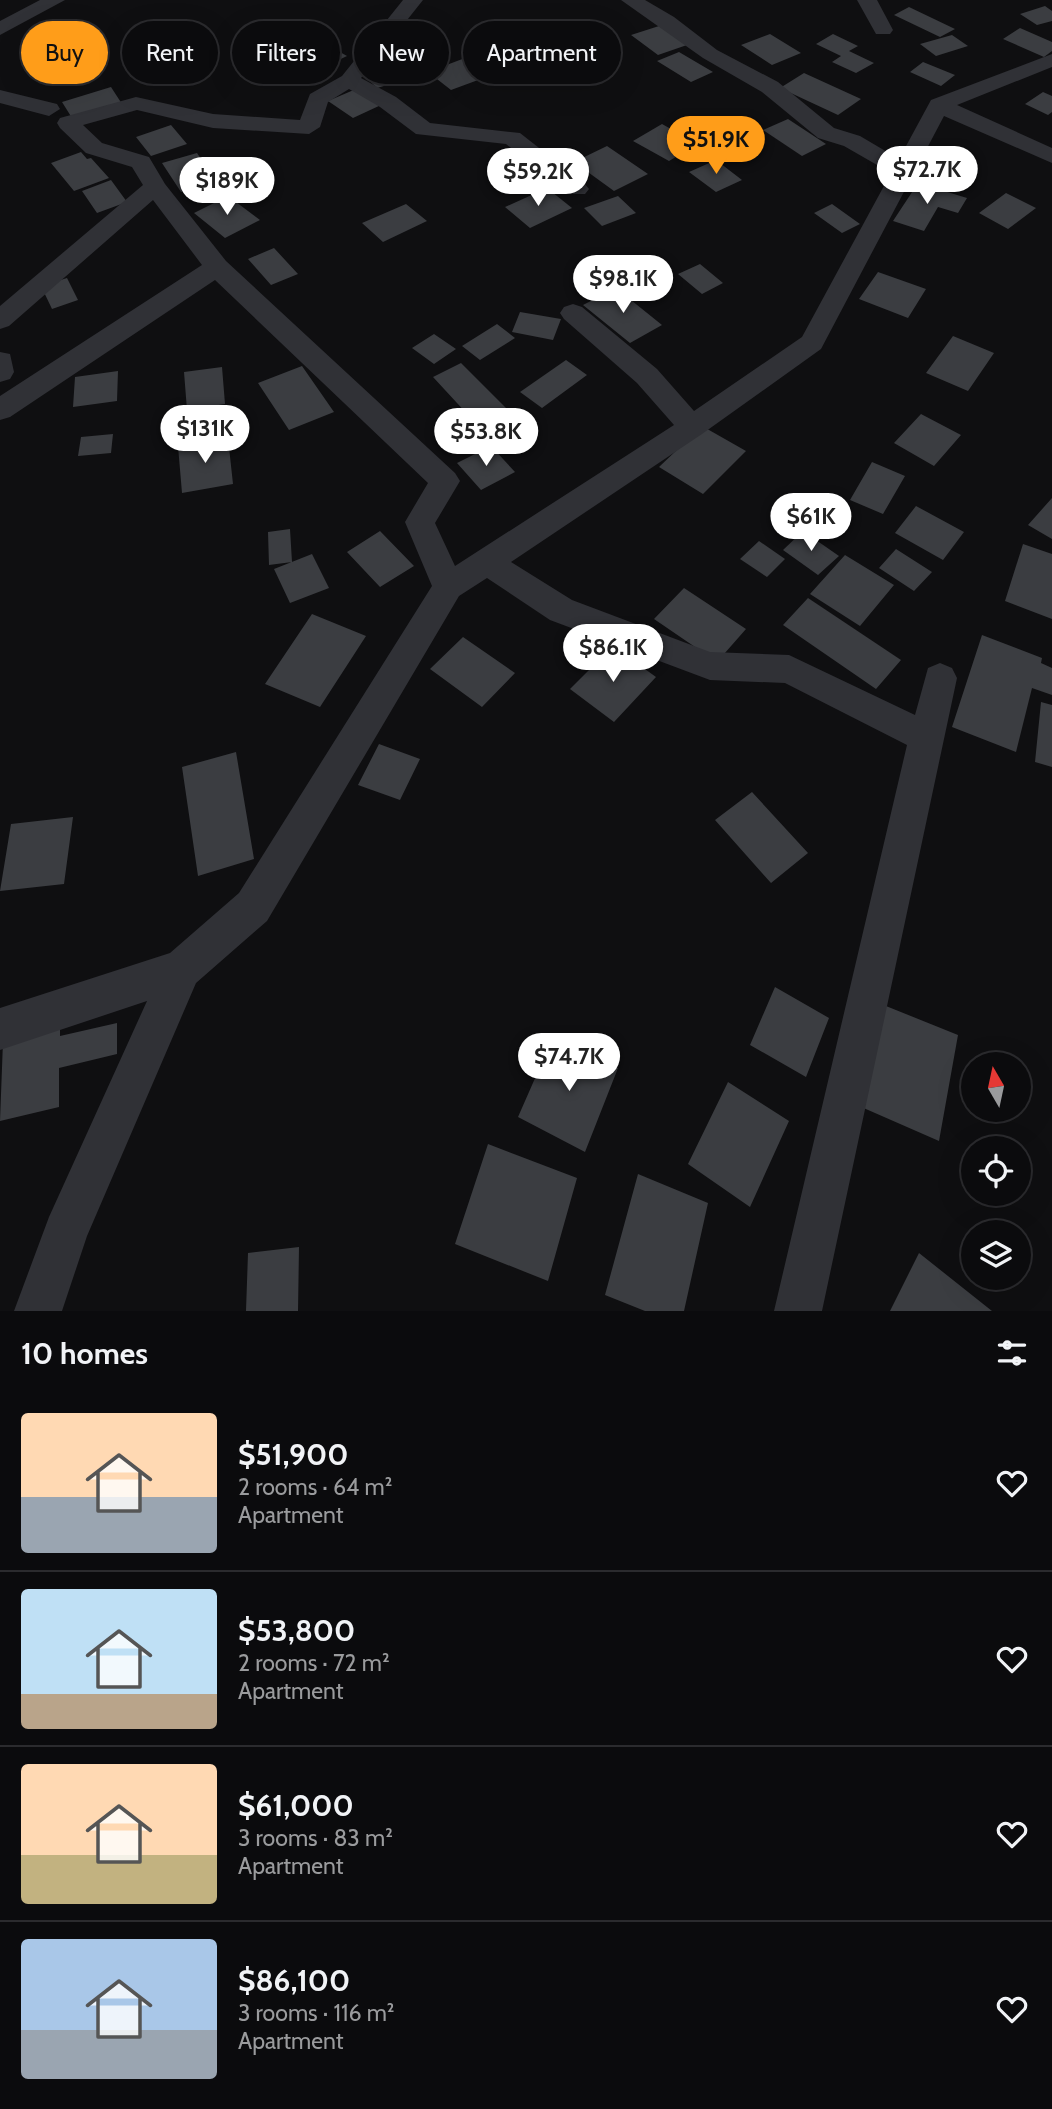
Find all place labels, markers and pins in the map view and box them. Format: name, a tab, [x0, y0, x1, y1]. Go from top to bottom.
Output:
pin: $51.9K	[659, 116, 773, 176]
pin: $72.7K	[870, 146, 984, 206]
pin: $59.2K	[481, 148, 595, 208]
pin: $189K	[178, 158, 276, 217]
pin: $98.1K	[566, 256, 680, 315]
pin: $131K	[156, 406, 254, 465]
pin: $53.8K	[429, 408, 543, 468]
pin: $61K	[770, 494, 852, 553]
pin: $86.1K	[556, 624, 670, 684]
pin: $74.7K	[512, 1034, 626, 1093]

